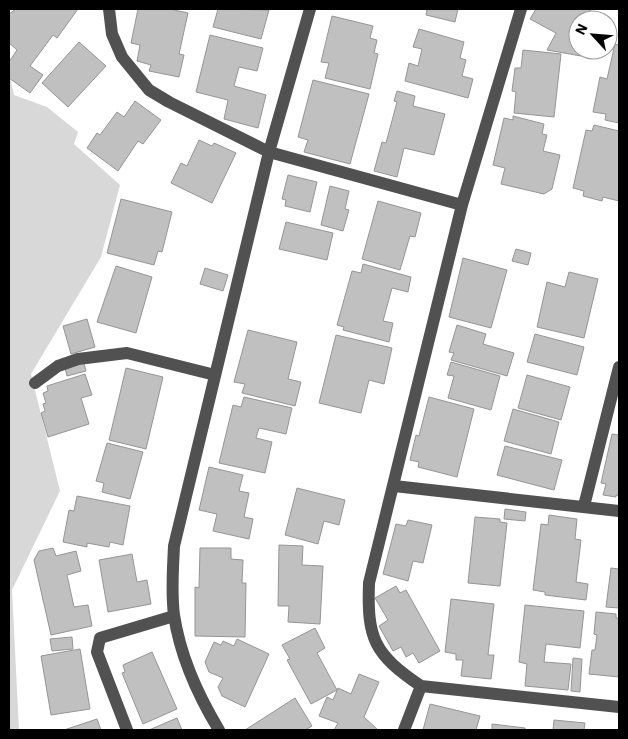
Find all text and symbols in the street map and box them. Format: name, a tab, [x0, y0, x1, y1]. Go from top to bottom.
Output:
north arrow	[568, 10, 618, 60]
text: N	[571, 21, 592, 38]

